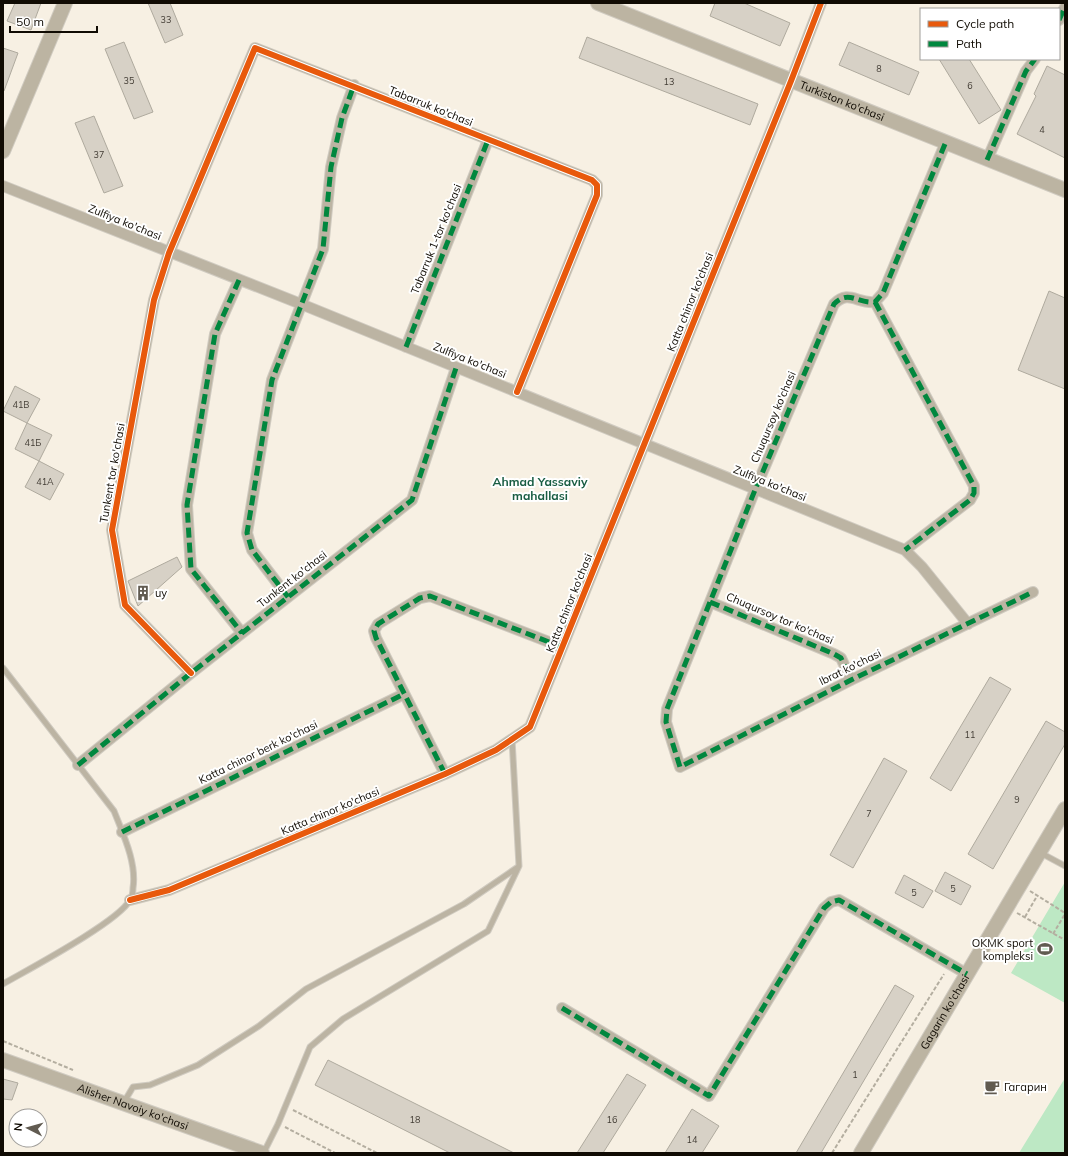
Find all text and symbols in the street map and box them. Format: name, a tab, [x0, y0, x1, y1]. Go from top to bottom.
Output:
scale bar	[10, 8, 97, 34]
legend	[920, 8, 1060, 60]
text: 50 m	[16, 14, 44, 29]
house number: 33	[161, 14, 171, 25]
text: Cycle path	[956, 16, 1014, 31]
text: Path	[956, 36, 982, 51]
house number: 8	[876, 63, 882, 74]
house number: 35	[124, 75, 135, 86]
house number: 13	[664, 76, 674, 87]
street label: Turkiston ko'chasi	[798, 78, 887, 124]
house number: 6	[967, 80, 973, 91]
street label: Tabarruk ko'chasi	[387, 83, 475, 129]
house number: 4	[1039, 124, 1045, 135]
house number: 37	[94, 149, 104, 160]
street label: Tabarruk 1-tor ko'chasi	[407, 182, 465, 296]
street label: Zulfiya ko'chasi	[86, 201, 164, 243]
street label: Katta chinor ko'chasi	[664, 250, 716, 354]
street label: Zulfiya ko'chasi	[431, 339, 509, 381]
street label: Chuqursoy ko'chasi	[747, 369, 799, 465]
house number: 41В	[13, 399, 29, 410]
street label: Tunkent tor ko'chasi	[96, 422, 128, 524]
house number: 41Б	[25, 437, 41, 448]
street label: Zulfiya ko'chasi	[731, 462, 809, 504]
district label: Ahmad Yassaviy mahallasi	[493, 474, 588, 503]
house number: 41А	[36, 476, 54, 487]
street label: Tunkent ko'chasi	[255, 548, 329, 610]
street label: Katta chinor ko'chasi	[543, 551, 595, 655]
building icon: uy	[134, 584, 152, 602]
place label: uy	[155, 586, 167, 600]
street label: Chuqursoy tor ko'chasi	[724, 589, 836, 647]
street label: Ibrat ko'chasi	[817, 646, 883, 688]
street label: Katta chinor berk ko'chasi	[196, 717, 320, 787]
house number: 11	[965, 729, 975, 740]
street label: Katta chinor ko'chasi	[279, 784, 381, 838]
house number: 9	[1014, 794, 1020, 805]
house number: 7	[866, 808, 872, 819]
house number: 5	[950, 883, 956, 894]
house number: 5	[911, 887, 917, 898]
place label: OKMK sport kompleksi	[972, 936, 1033, 963]
sports icon: OKMK sport kompleksi	[1036, 940, 1054, 958]
street label: Gagarin ko'chasi	[917, 972, 972, 1052]
house number: 1	[852, 1069, 858, 1080]
cafe icon: Гагарин	[983, 1078, 1001, 1096]
street label: Alisher Navoiy ko'chasi	[75, 1080, 190, 1133]
place label: Гагарин	[1004, 1080, 1047, 1094]
north arrow	[8, 1108, 48, 1148]
house number: 18	[410, 1114, 420, 1125]
house number: 16	[607, 1114, 617, 1125]
text: N	[11, 1122, 25, 1132]
house number: 14	[687, 1134, 698, 1145]

